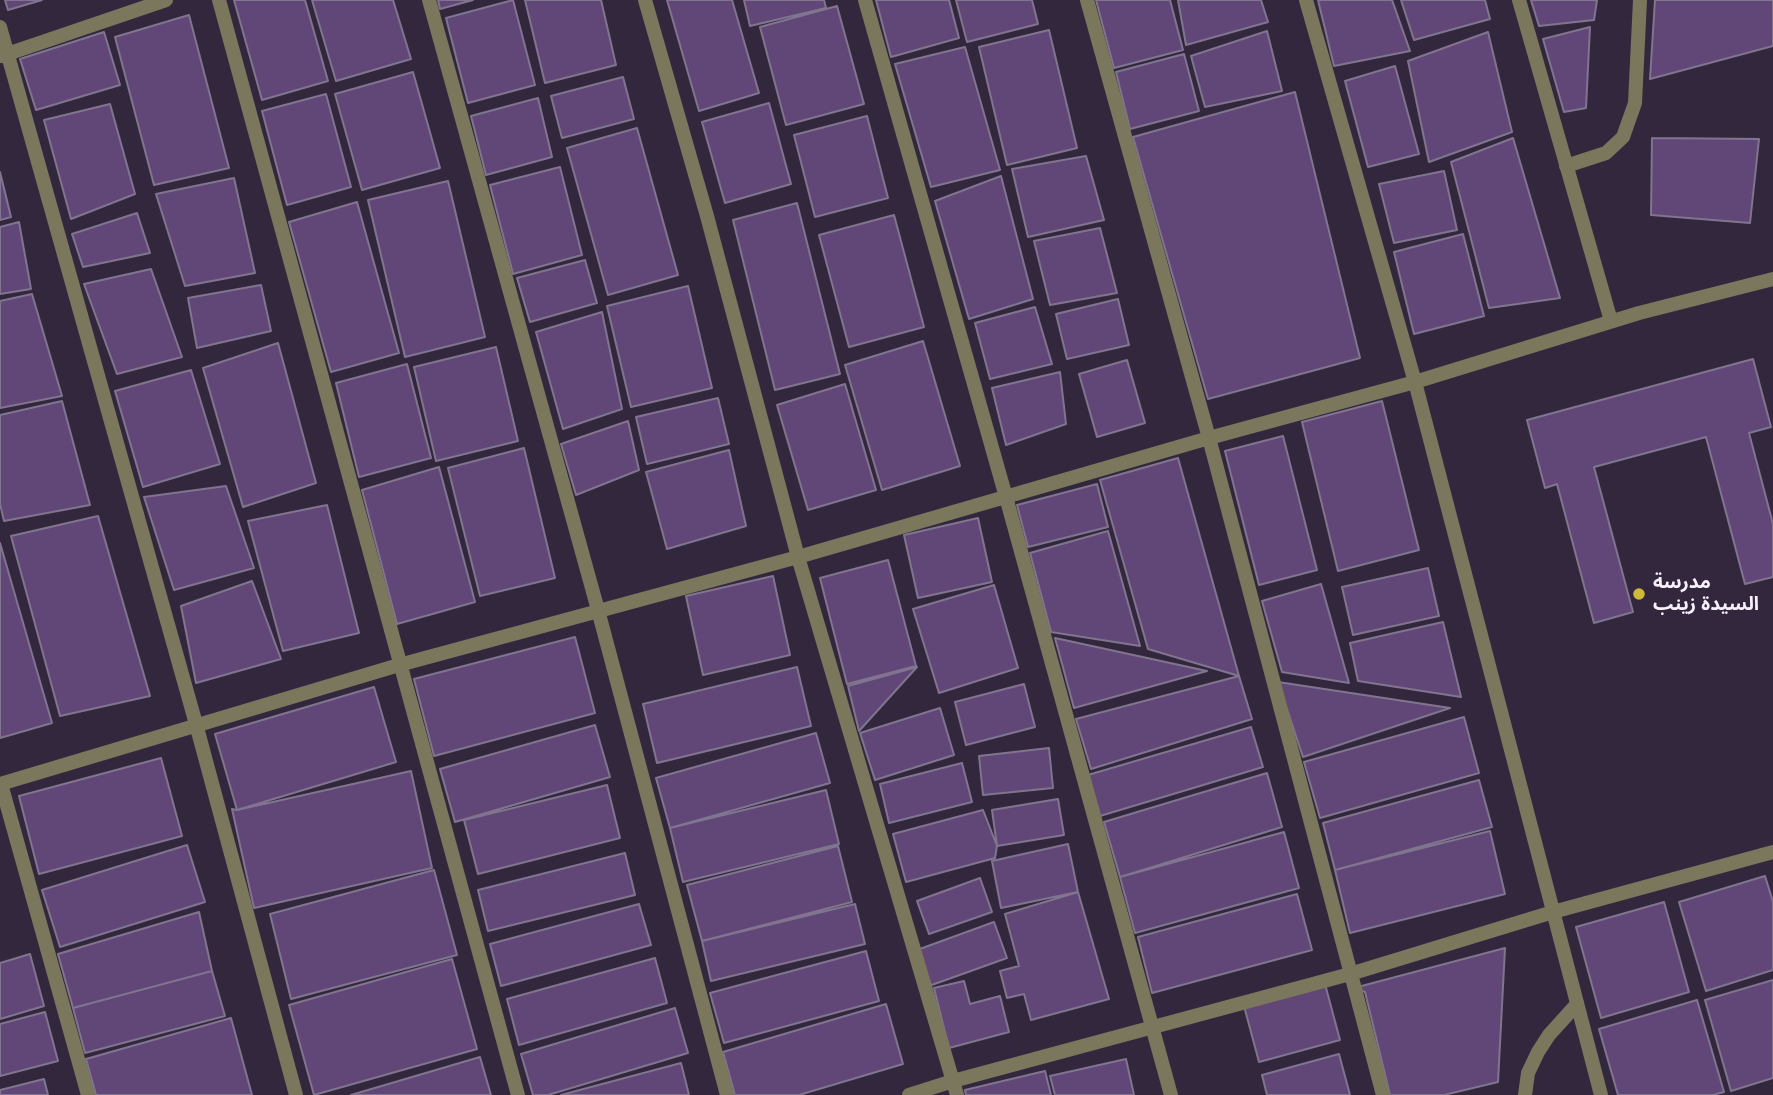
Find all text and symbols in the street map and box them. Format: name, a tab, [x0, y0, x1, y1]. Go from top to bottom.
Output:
place label: مدرسة السيدة زينب	[1653, 572, 1759, 616]
marker: مدرسة السيدة زينب	[1631, 586, 1647, 602]

